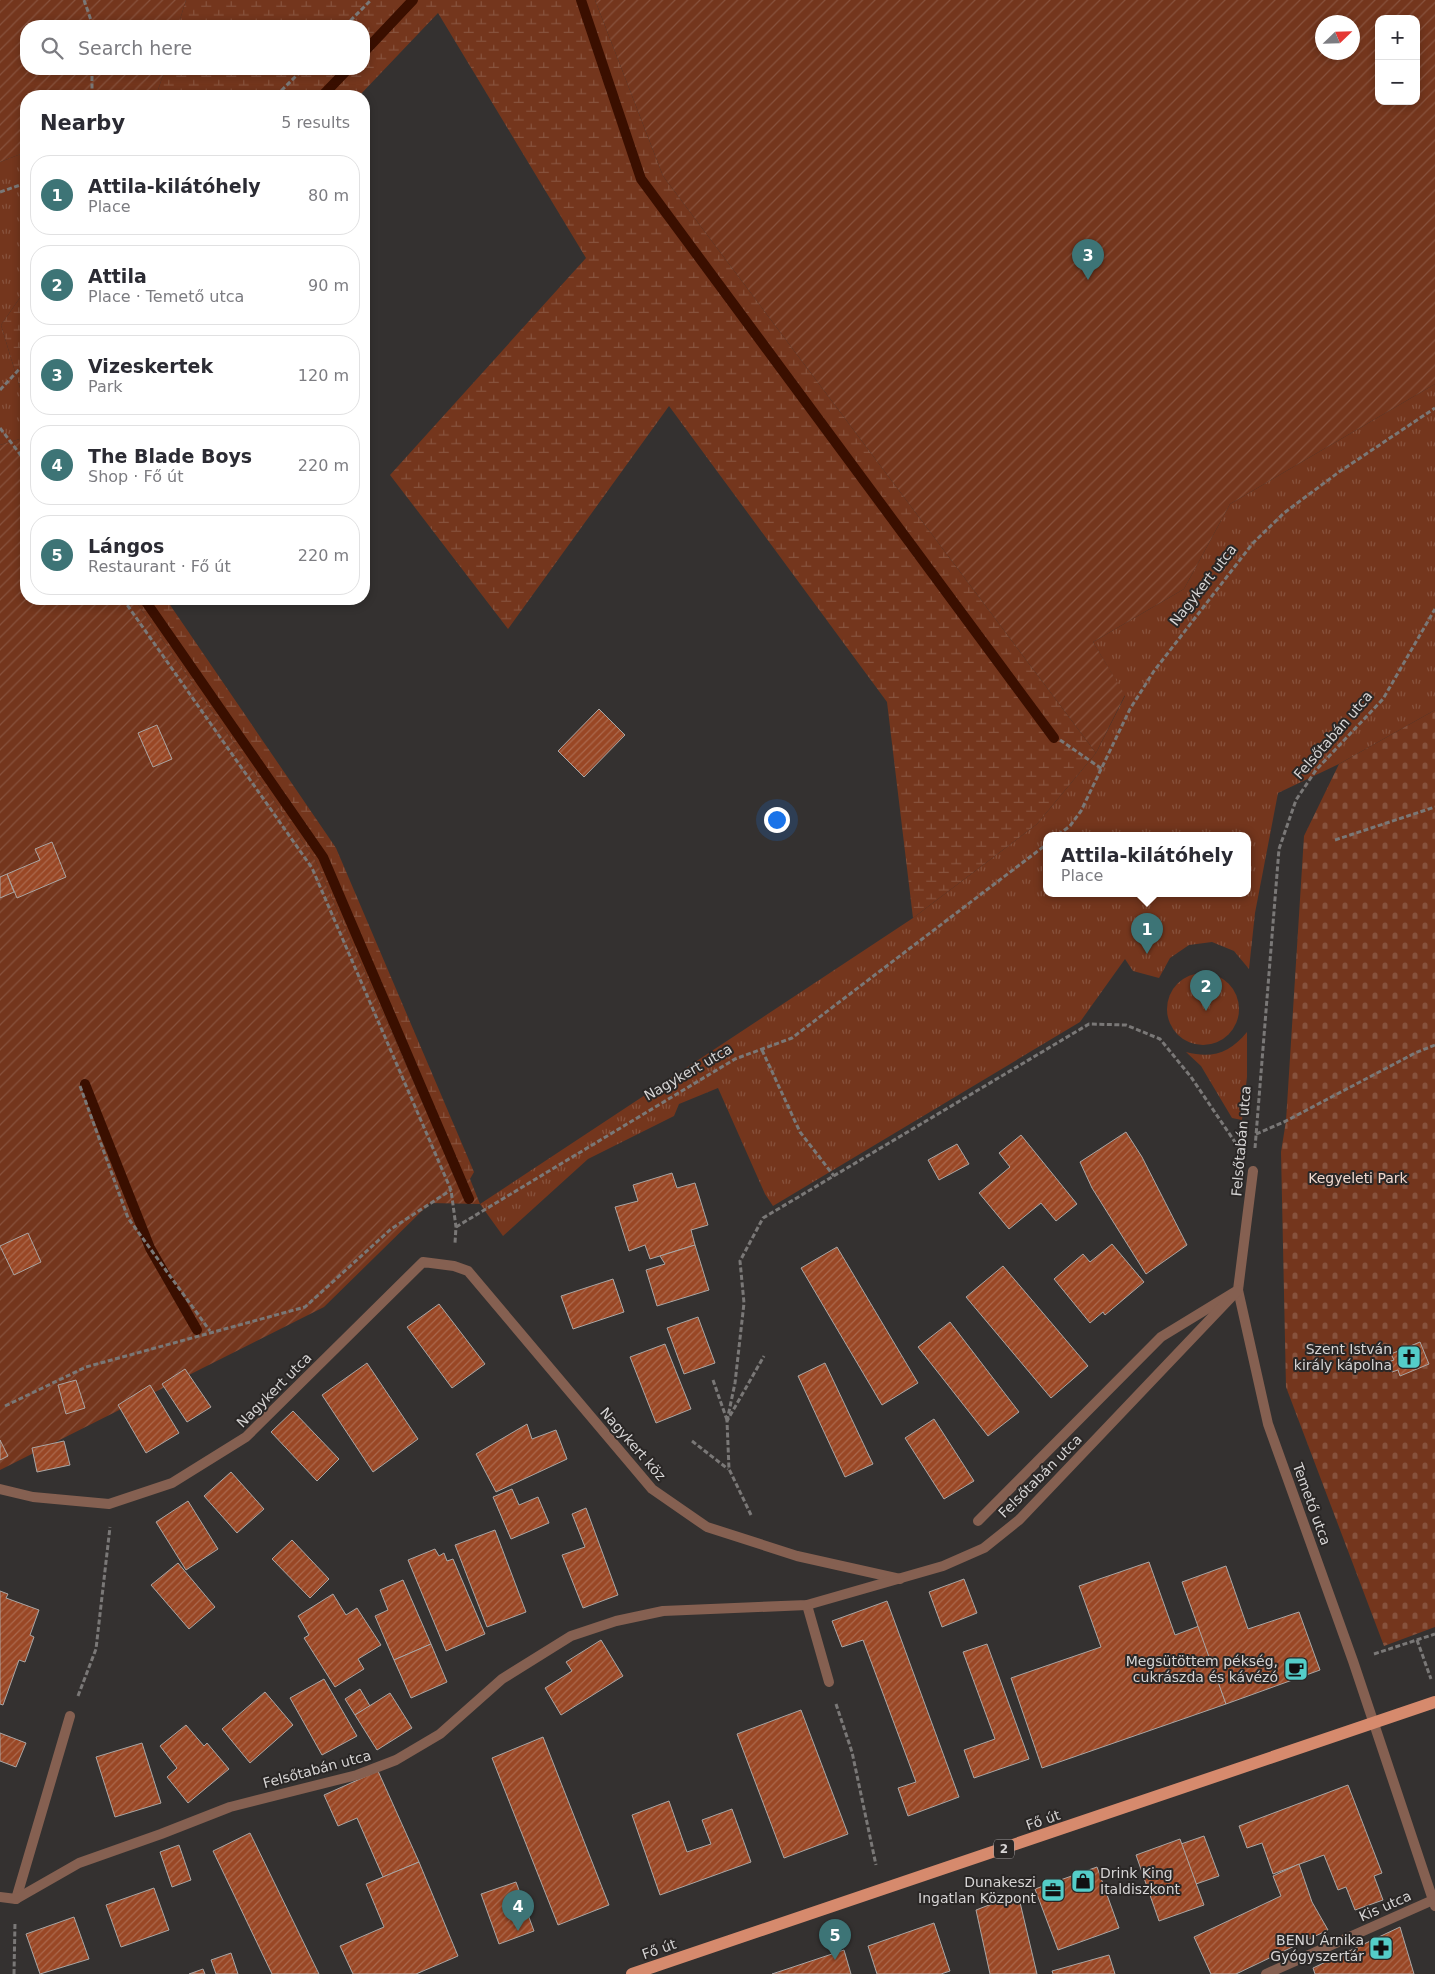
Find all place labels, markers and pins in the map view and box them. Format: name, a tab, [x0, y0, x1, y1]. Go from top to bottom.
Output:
pin: 3	[1072, 239, 1104, 280]
pin: 1	[1131, 913, 1163, 954]
pin: 2	[1190, 970, 1222, 1011]
place label: Szent István király kápolna	[1294, 1341, 1392, 1373]
church icon: Szent István király kápolna	[1396, 1344, 1422, 1370]
place label: Megsütöttem pékség, cukrászda és kávézó	[1126, 1653, 1278, 1685]
cafe icon: Megsütöttem pékség, cukrászda és kávézó	[1283, 1656, 1309, 1682]
place label: Drink King Italdiszkont	[1100, 1865, 1181, 1897]
shop icon: Drink King Italdiszkont	[1070, 1868, 1096, 1894]
place label: Dunakeszi Ingatlan Központ	[918, 1874, 1037, 1906]
office icon: Dunakeszi Ingatlan Központ	[1040, 1877, 1066, 1903]
pin: 4	[502, 1890, 534, 1931]
pin: 5	[819, 1919, 851, 1960]
place label: BENU Árnika Gyógyszertár	[1270, 1932, 1364, 1964]
pharmacy icon: BENU Árnika Gyógyszertár	[1368, 1935, 1394, 1961]

